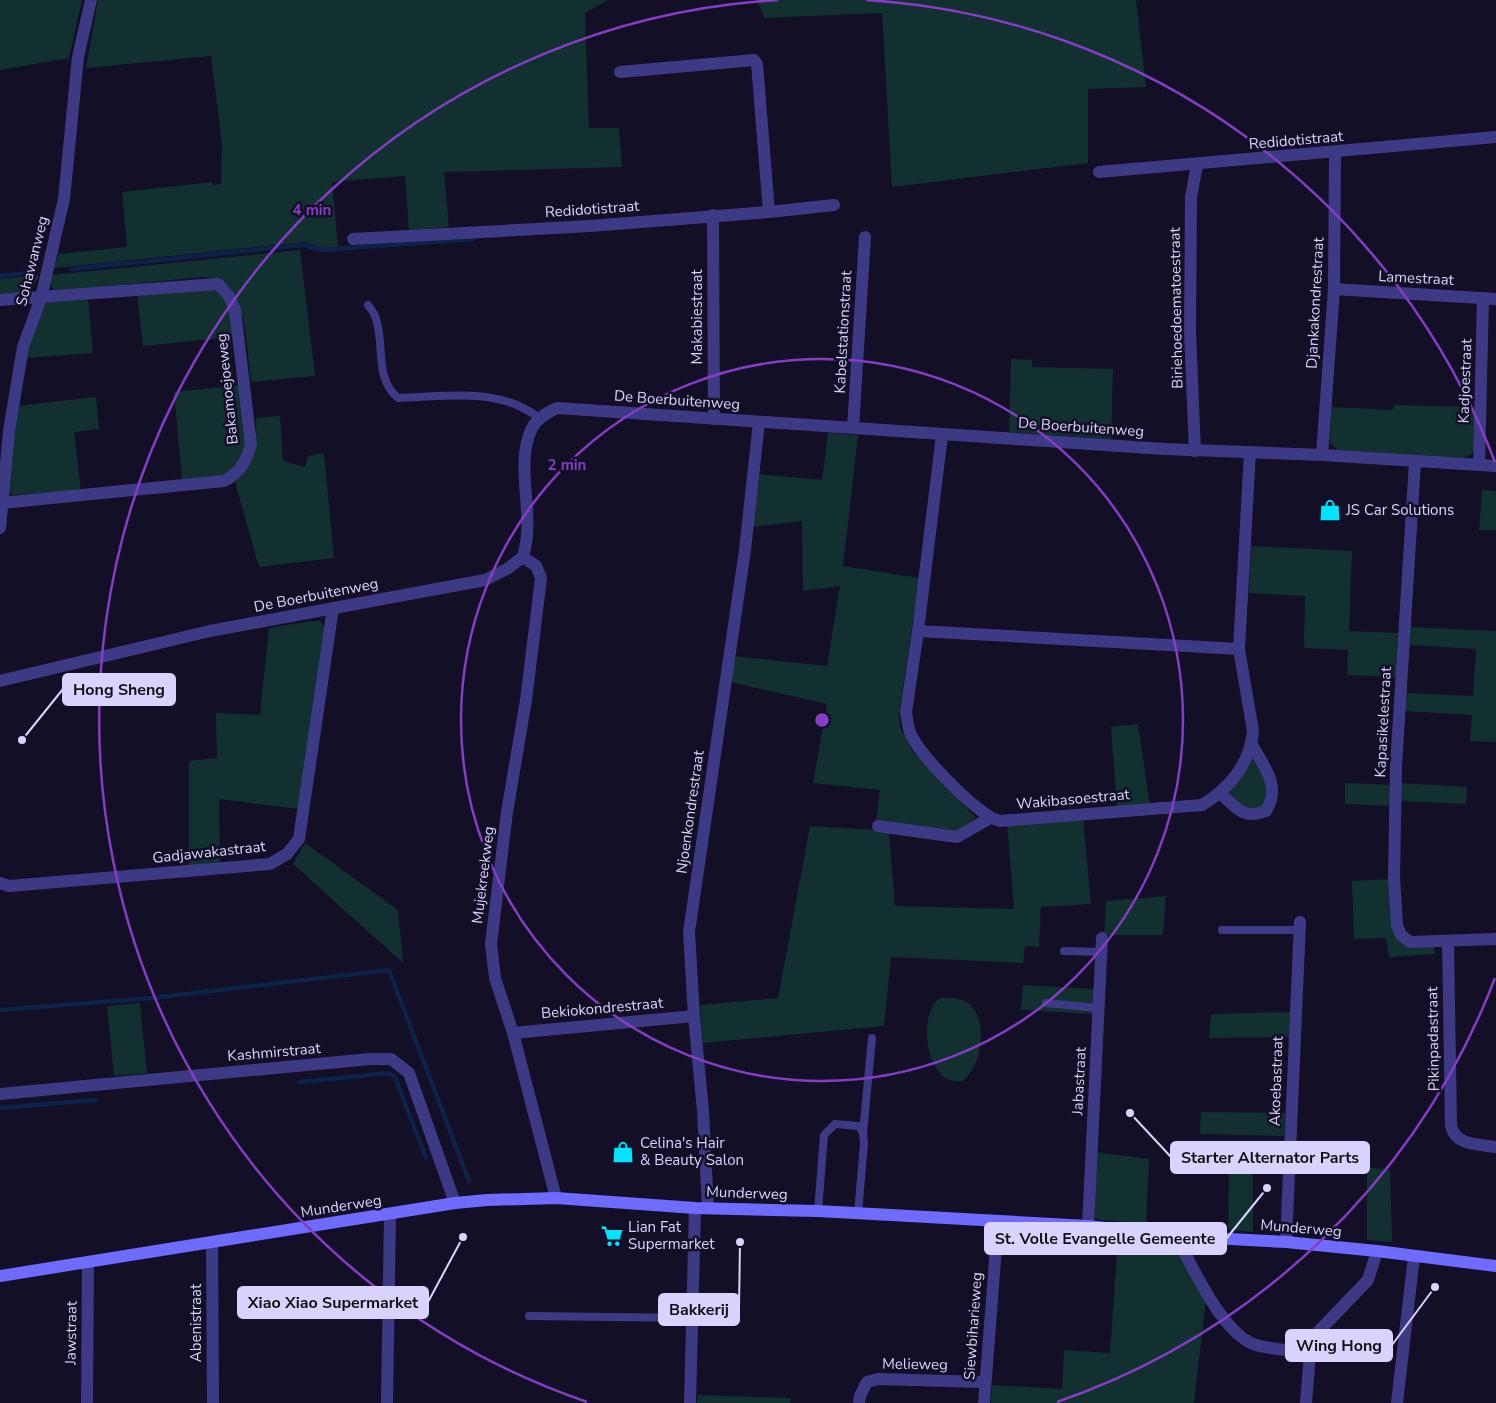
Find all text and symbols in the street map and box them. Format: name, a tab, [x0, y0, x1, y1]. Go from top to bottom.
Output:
street label: Redidotistraat	[1248, 126, 1345, 154]
street label: Redidotistraat	[544, 196, 641, 222]
text: 4 min	[293, 200, 331, 220]
street label: Sohawanweg	[11, 214, 53, 308]
street label: Biriehoedoematoestraat	[1165, 226, 1187, 389]
street label: Djankakondrestraat	[1302, 236, 1328, 369]
street label: Lamestraat	[1378, 266, 1455, 290]
street label: Makabiestraat	[687, 269, 707, 365]
street label: Kabelstationstraat	[830, 269, 856, 394]
street label: Bakamoejoeweg	[211, 332, 243, 446]
street label: Kadjoestraat	[1454, 338, 1476, 424]
street label: De Boerbuitenweg	[613, 386, 741, 414]
street label: De Boerbuitenweg	[1017, 413, 1145, 441]
text: 2 min	[548, 455, 586, 475]
shop icon: JS Car Solutions	[1317, 497, 1343, 523]
place label: JS Car Solutions	[1345, 500, 1454, 520]
street label: De Boerbuitenweg	[252, 573, 380, 617]
street label: Kapasikelestraat	[1370, 665, 1396, 778]
callout: Hong Sheng	[63, 674, 175, 705]
text: Hong Sheng	[73, 679, 165, 701]
centre of rings	[813, 711, 831, 729]
street label: Njoenkondrestraat	[671, 748, 709, 875]
street label: Wakibasoestraat	[1016, 784, 1131, 814]
street label: Mujekreekweg	[467, 825, 499, 925]
street label: Gadjawakastraat	[151, 836, 267, 868]
street label: Pikinpadastraat	[1422, 986, 1444, 1092]
street label: Bekiokondrestraat	[540, 993, 665, 1023]
street label: Akoebastraat	[1264, 1035, 1288, 1126]
street label: Kashmirstraat	[227, 1038, 322, 1066]
street label: Jabastraat	[1067, 1046, 1091, 1117]
place label: Celina's Hair & Beauty Salon	[640, 1133, 744, 1170]
shop icon: Celina's Hair & Beauty Salon	[610, 1139, 636, 1165]
callout: Starter Alternator Parts	[1171, 1142, 1369, 1173]
text: Starter Alternator Parts	[1181, 1147, 1359, 1169]
street label: Munderweg	[706, 1182, 788, 1204]
street label: Munderweg	[299, 1190, 383, 1222]
street label: Munderweg	[1259, 1214, 1343, 1242]
place label: Lian Fat Supermarket	[628, 1217, 715, 1254]
supermarket icon: Lian Fat Supermarket	[599, 1223, 625, 1249]
callout: St. Volle Evangelle Gemeente	[985, 1223, 1226, 1254]
text: St. Volle Evangelle Gemeente	[995, 1228, 1216, 1250]
street label: Siewbiharieweg	[959, 1271, 987, 1381]
street label: Abenistraat	[186, 1283, 206, 1362]
callout: Xiao Xiao Supermarket	[238, 1287, 428, 1318]
text: Xiao Xiao Supermarket	[247, 1292, 419, 1314]
callout: Bakkerij	[659, 1294, 739, 1325]
text: Bakkerij	[669, 1299, 729, 1321]
street label: Jawstraat	[60, 1300, 82, 1366]
callout: Wing Hong	[1286, 1330, 1392, 1361]
text: Wing Hong	[1296, 1335, 1382, 1357]
street label: Melieweg	[882, 1353, 948, 1375]

